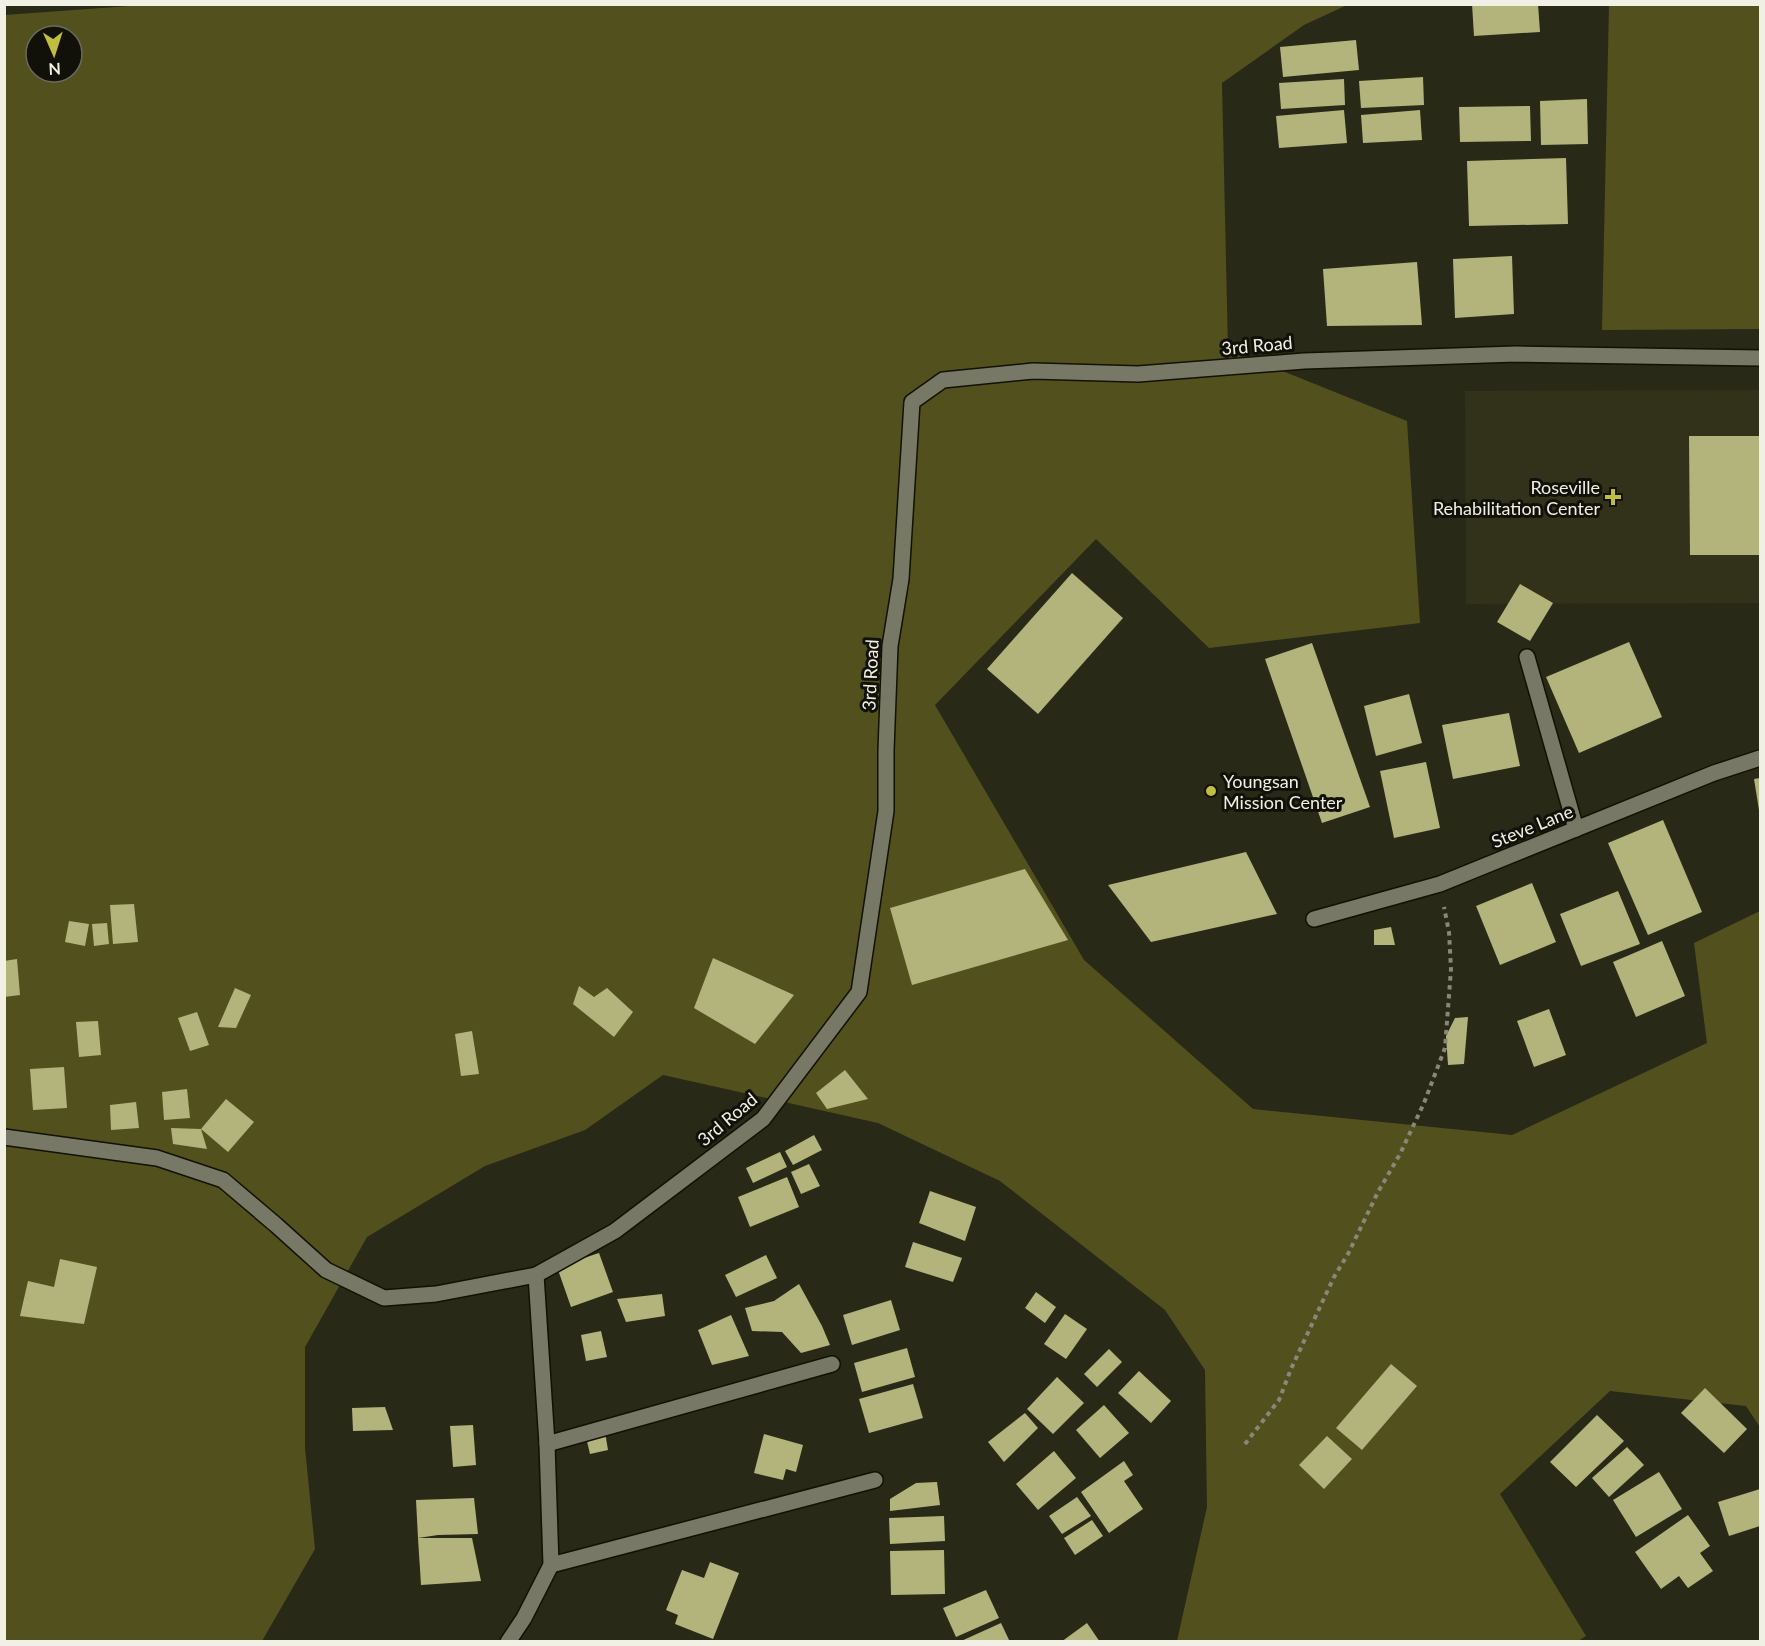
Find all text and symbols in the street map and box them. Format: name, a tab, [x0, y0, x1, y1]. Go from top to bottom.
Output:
north arrow	[24, 24, 84, 84]
text: N	[48, 60, 61, 79]
street label: 3rd Road	[1221, 331, 1293, 359]
place label: Roseville Rehabilitation Center	[1433, 476, 1600, 519]
marker: Roseville Rehabilitation Center	[1604, 488, 1622, 506]
street label: 3rd Road	[857, 639, 883, 711]
place label: Youngsan Mission Center	[1223, 770, 1343, 813]
marker: Youngsan Mission Center	[1204, 784, 1218, 798]
street label: Steve Lane	[1488, 800, 1576, 852]
street label: 3rd Road	[693, 1088, 761, 1150]

